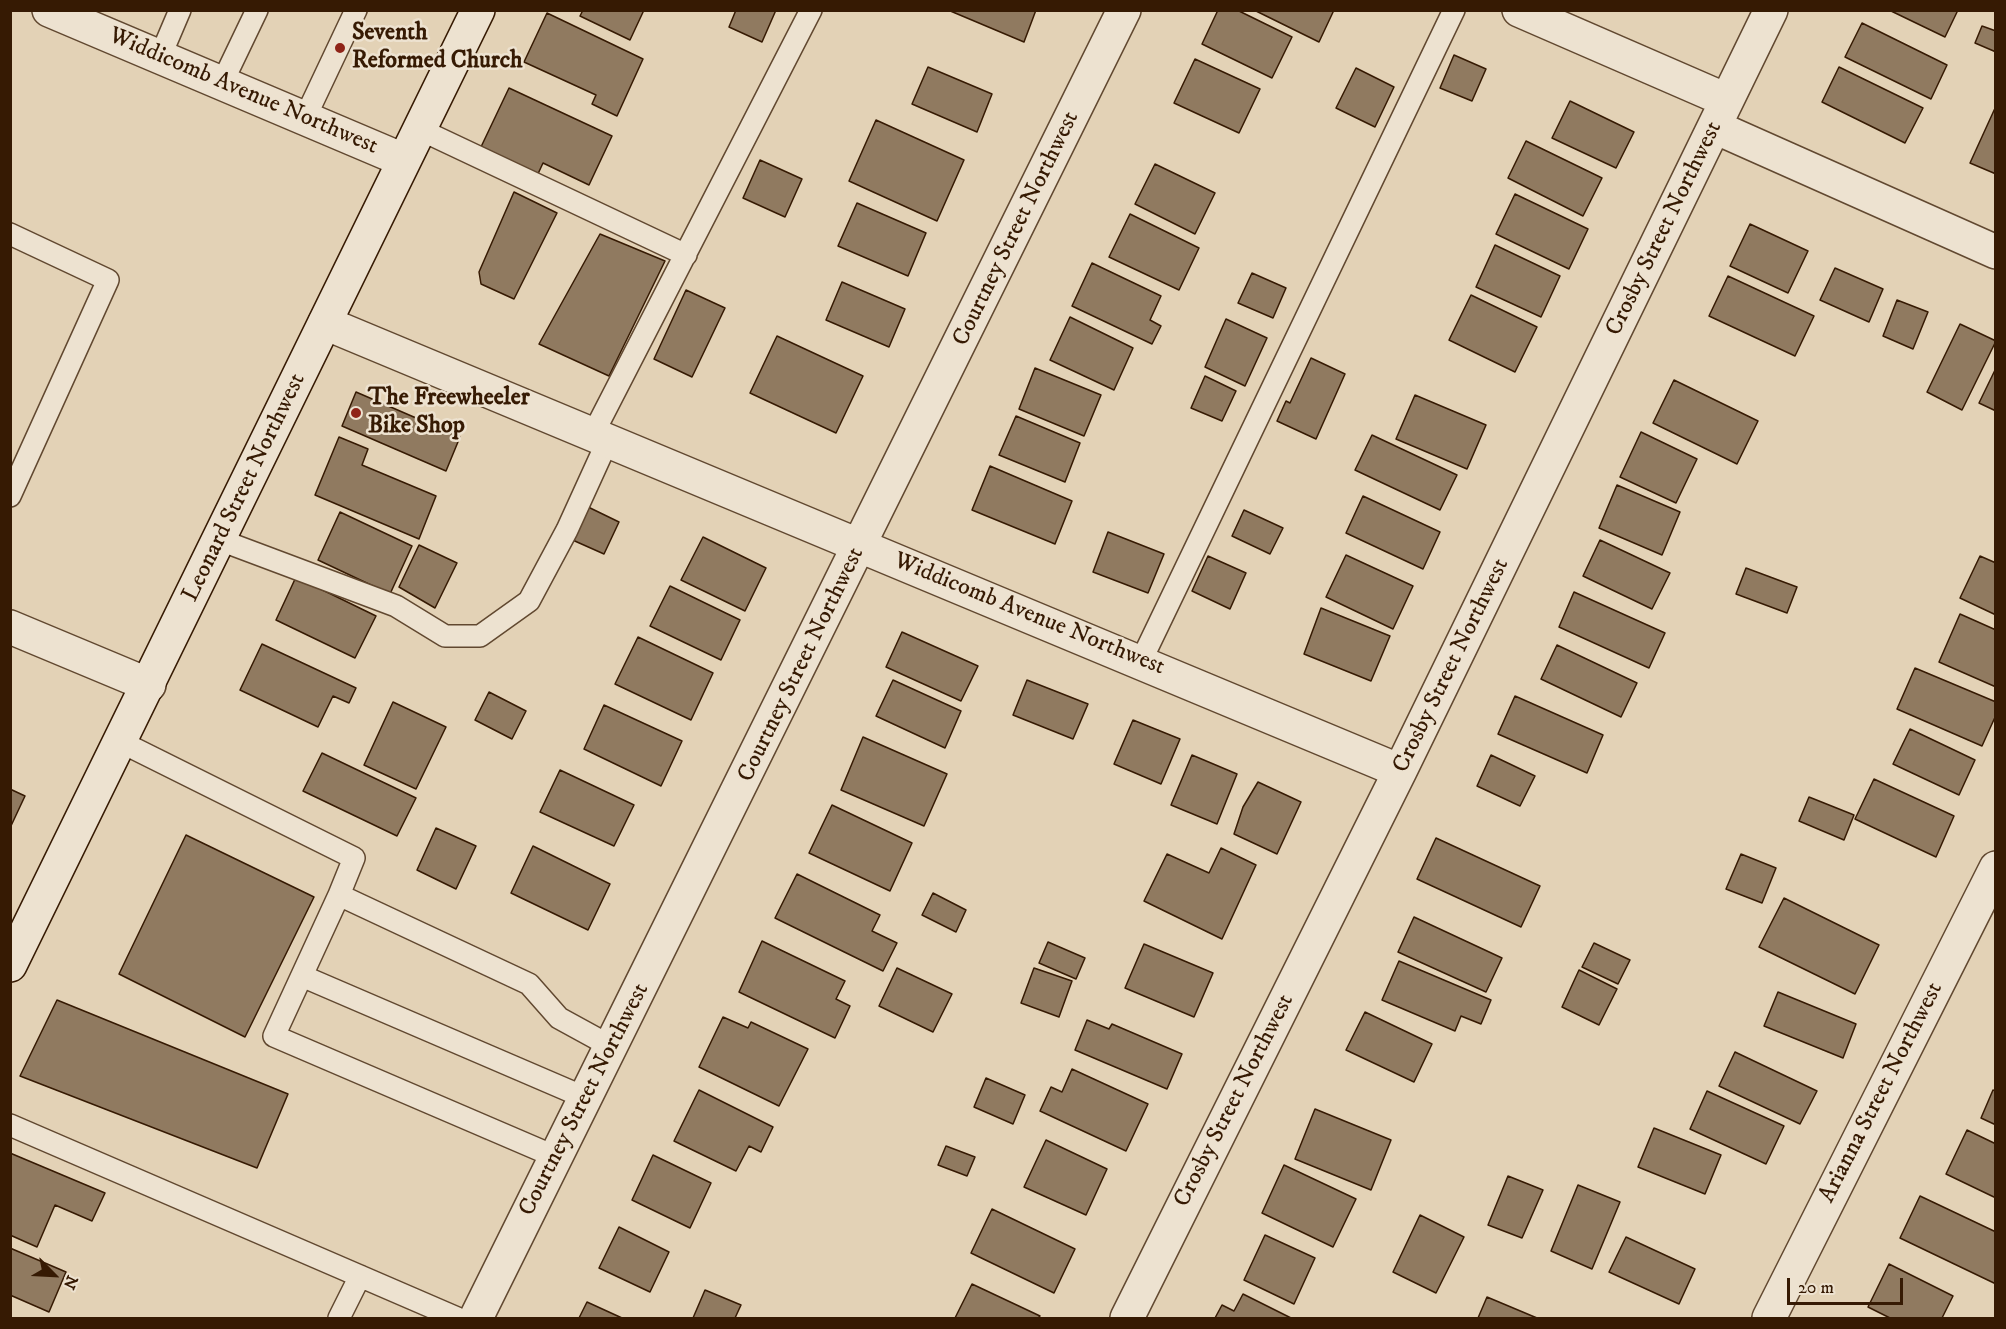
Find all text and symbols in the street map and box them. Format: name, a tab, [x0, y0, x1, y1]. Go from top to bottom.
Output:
place label: Seventh Reformed Church	[352, 20, 523, 76]
street label: Widdicomb Avenue Northwest	[104, 22, 382, 162]
marker: Seventh Reformed Church	[333, 41, 347, 55]
street label: Courtney Street Northwest	[948, 107, 1086, 351]
street label: Crosby Street Northwest	[1601, 117, 1729, 341]
street label: Leonard Street Northwest	[177, 369, 313, 607]
place label: The Freewheeler Bike Shop	[368, 385, 530, 441]
marker: The Freewheeler Bike Shop	[349, 406, 363, 420]
street label: Courtney Street Northwest	[733, 543, 871, 787]
street label: Widdicomb Avenue Northwest	[889, 547, 1169, 683]
street label: Crosby Street Northwest	[1388, 554, 1516, 778]
street label: Arianna Street Northwest	[1814, 978, 1950, 1208]
street label: Courtney Street Northwest	[514, 979, 656, 1221]
street label: Crosby Street Northwest	[1169, 990, 1301, 1212]
north arrow	[24, 1245, 84, 1305]
scale bar	[1790, 1266, 1906, 1304]
text: N	[59, 1272, 82, 1292]
text: 20 m	[1798, 1277, 1834, 1299]

